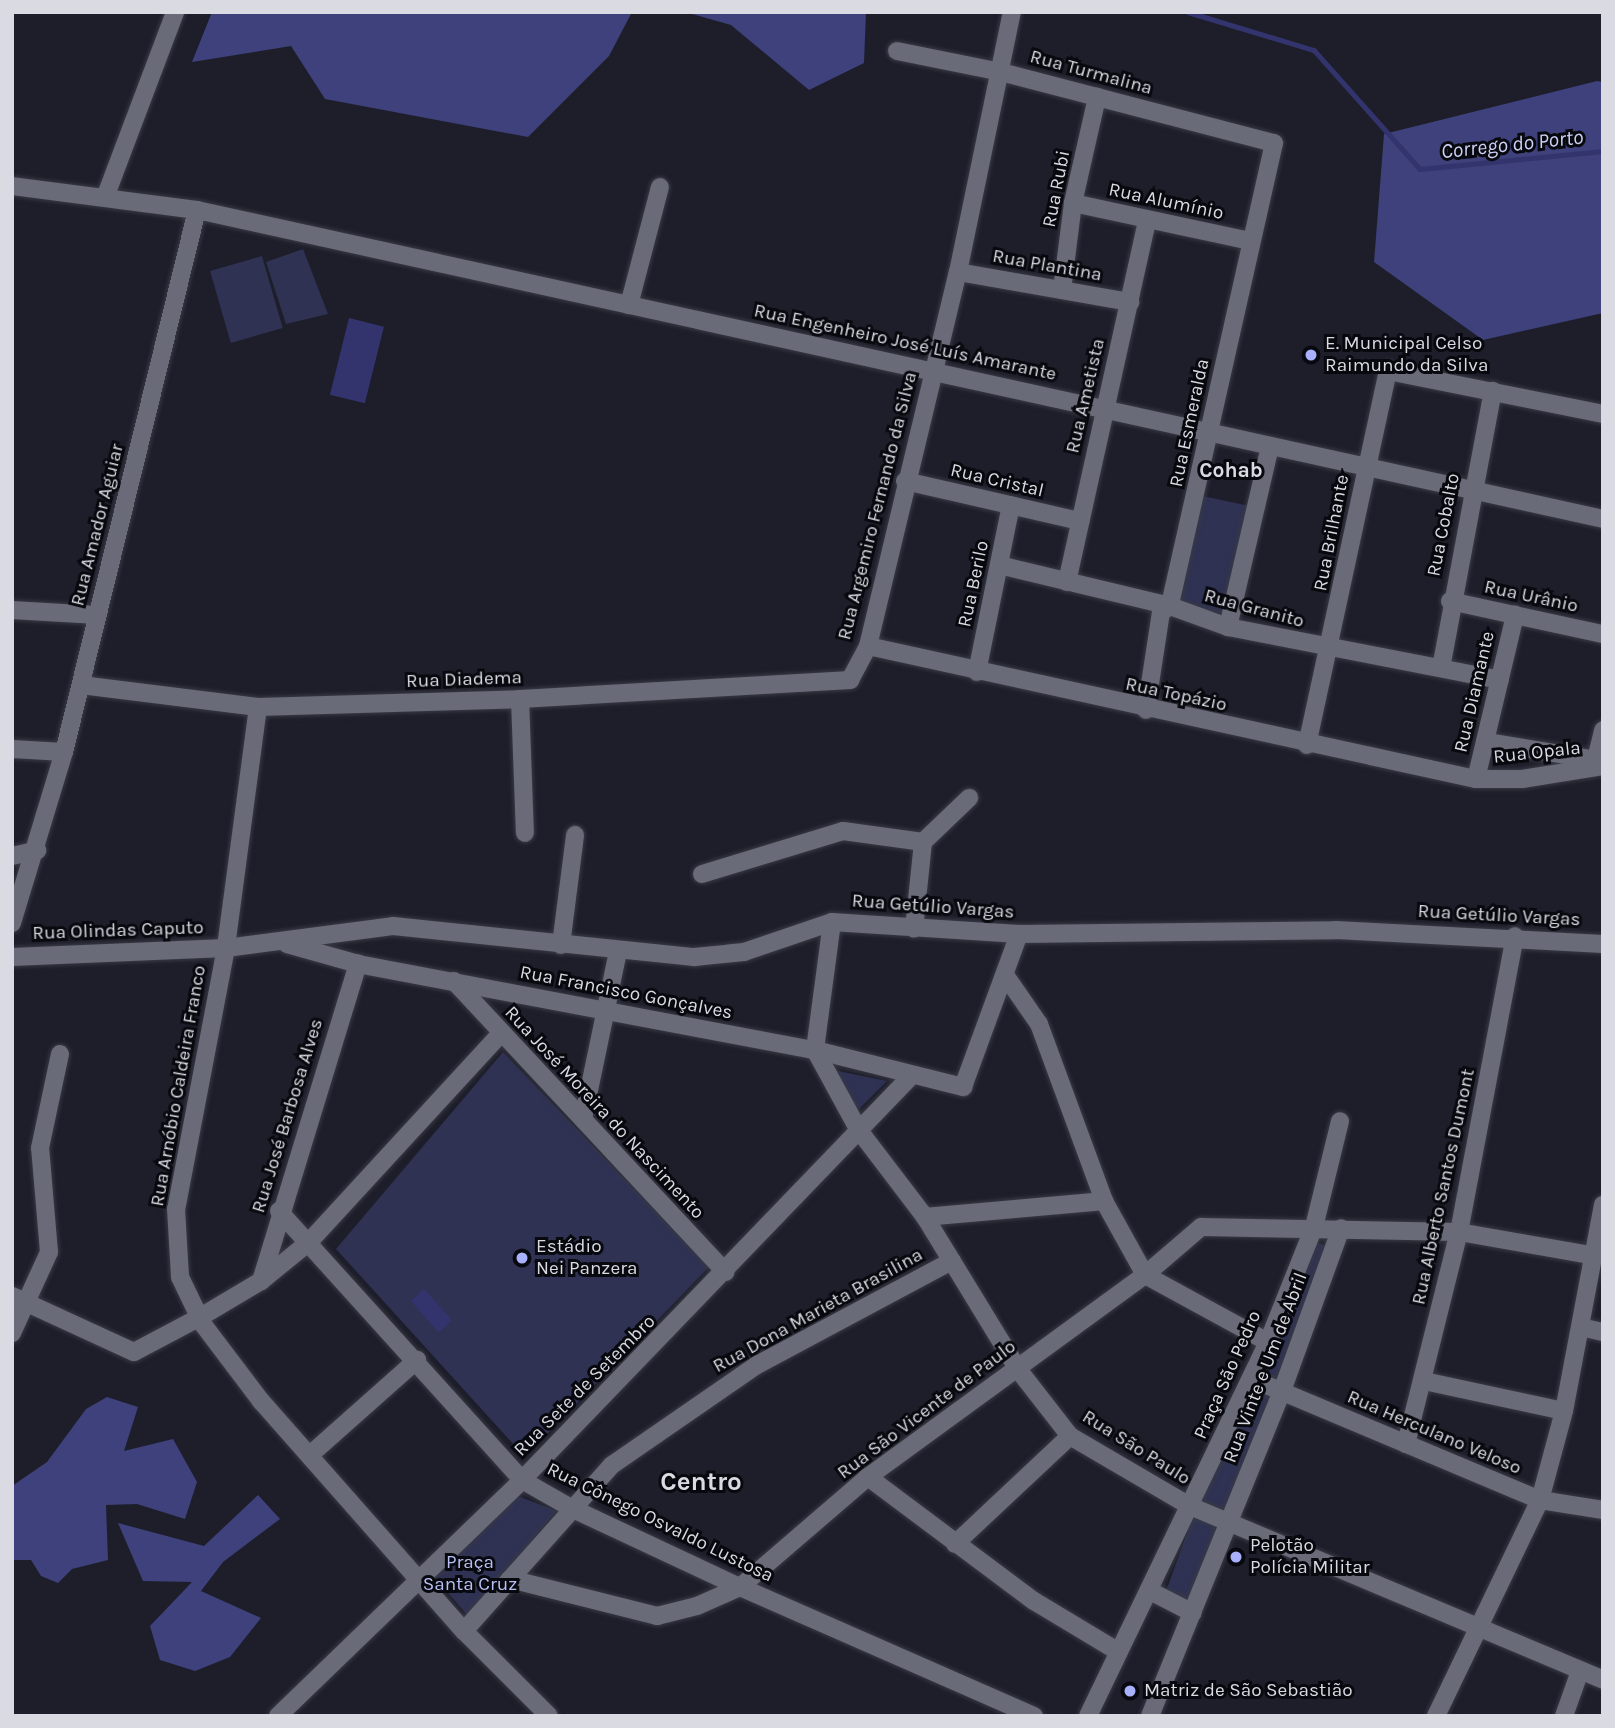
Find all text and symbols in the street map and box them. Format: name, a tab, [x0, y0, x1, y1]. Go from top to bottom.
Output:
street label: Rua Turmalina	[1027, 46, 1155, 100]
water label: Corrego do Porto	[1440, 124, 1584, 164]
street label: Rua Rubi	[1038, 148, 1076, 230]
street label: Rua Alumínio	[1107, 179, 1225, 225]
street label: Rua Plantina	[991, 245, 1103, 287]
street label: Rua Engenheiro José Luís Amarante	[752, 300, 1058, 386]
place label: E. Municipal Celso Raimundo da Silva	[1325, 333, 1488, 377]
street label: Rua Ametista	[1062, 336, 1110, 456]
marker: E. Municipal Celso Raimundo da Silva	[1303, 347, 1319, 363]
street label: Rua Esmeralda	[1165, 357, 1215, 489]
street label: Rua Argemiro Fernando da Silva	[834, 370, 922, 642]
street label: Rua Amador Aguiar	[67, 442, 129, 608]
district label: Cohab	[1199, 457, 1263, 483]
street label: Rua Cristal	[948, 459, 1046, 503]
street label: Rua Cobalto	[1423, 471, 1465, 579]
street label: Rua Brilhante	[1310, 473, 1354, 593]
street label: Rua Berilo	[954, 539, 994, 629]
street label: Rua Urânio	[1482, 576, 1580, 618]
street label: Rua Granito	[1202, 585, 1306, 633]
street label: Rua Diamante	[1450, 629, 1500, 755]
street label: Rua Diadema	[406, 667, 522, 693]
street label: Rua Topázio	[1123, 673, 1229, 717]
street label: Rua Opala	[1492, 737, 1582, 769]
street label: Rua Getúlio Vargas	[851, 890, 1015, 924]
street label: Rua Getúlio Vargas	[1417, 900, 1581, 932]
street label: Rua Olindas Caputo	[32, 917, 204, 945]
street label: Rua Francisco Gonçalves	[518, 961, 734, 1025]
street label: Rua Arnóbio Caldeira Franco	[147, 964, 211, 1208]
street label: Rua José Moreira do Nascimento	[499, 1002, 709, 1224]
street label: Rua José Barbosa Alves	[248, 1016, 328, 1216]
street label: Rua Alberto Santos Dumont	[1408, 1067, 1480, 1307]
place label: Estádio Nei Panzera	[536, 1236, 637, 1280]
street label: Rua Dona Marieta Brasilina	[709, 1244, 927, 1378]
marker: Estádio Nei Panzera	[514, 1250, 530, 1266]
street label: Rua Vinte e Um de Abril	[1219, 1270, 1313, 1466]
street label: Praça São Pedro	[1189, 1307, 1267, 1443]
street label: Rua Sete de Setembro	[510, 1311, 660, 1461]
street label: Rua São Vicente de Paulo	[833, 1335, 1021, 1485]
street label: Rua Herculano Veloso	[1344, 1386, 1524, 1480]
street label: Rua São Paulo	[1078, 1406, 1194, 1490]
street label: Rua Cônego Osvaldo Lustosa	[543, 1458, 777, 1588]
district label: Centro	[660, 1466, 742, 1498]
place label: Pelotão Polícia Militar	[1250, 1535, 1370, 1579]
marker: Pelotão Polícia Militar	[1228, 1549, 1244, 1565]
park label: Praça Santa Cruz	[423, 1552, 517, 1596]
place label: Matriz de São Sebastião	[1144, 1680, 1353, 1702]
marker: Matriz de São Sebastião	[1122, 1683, 1138, 1699]

